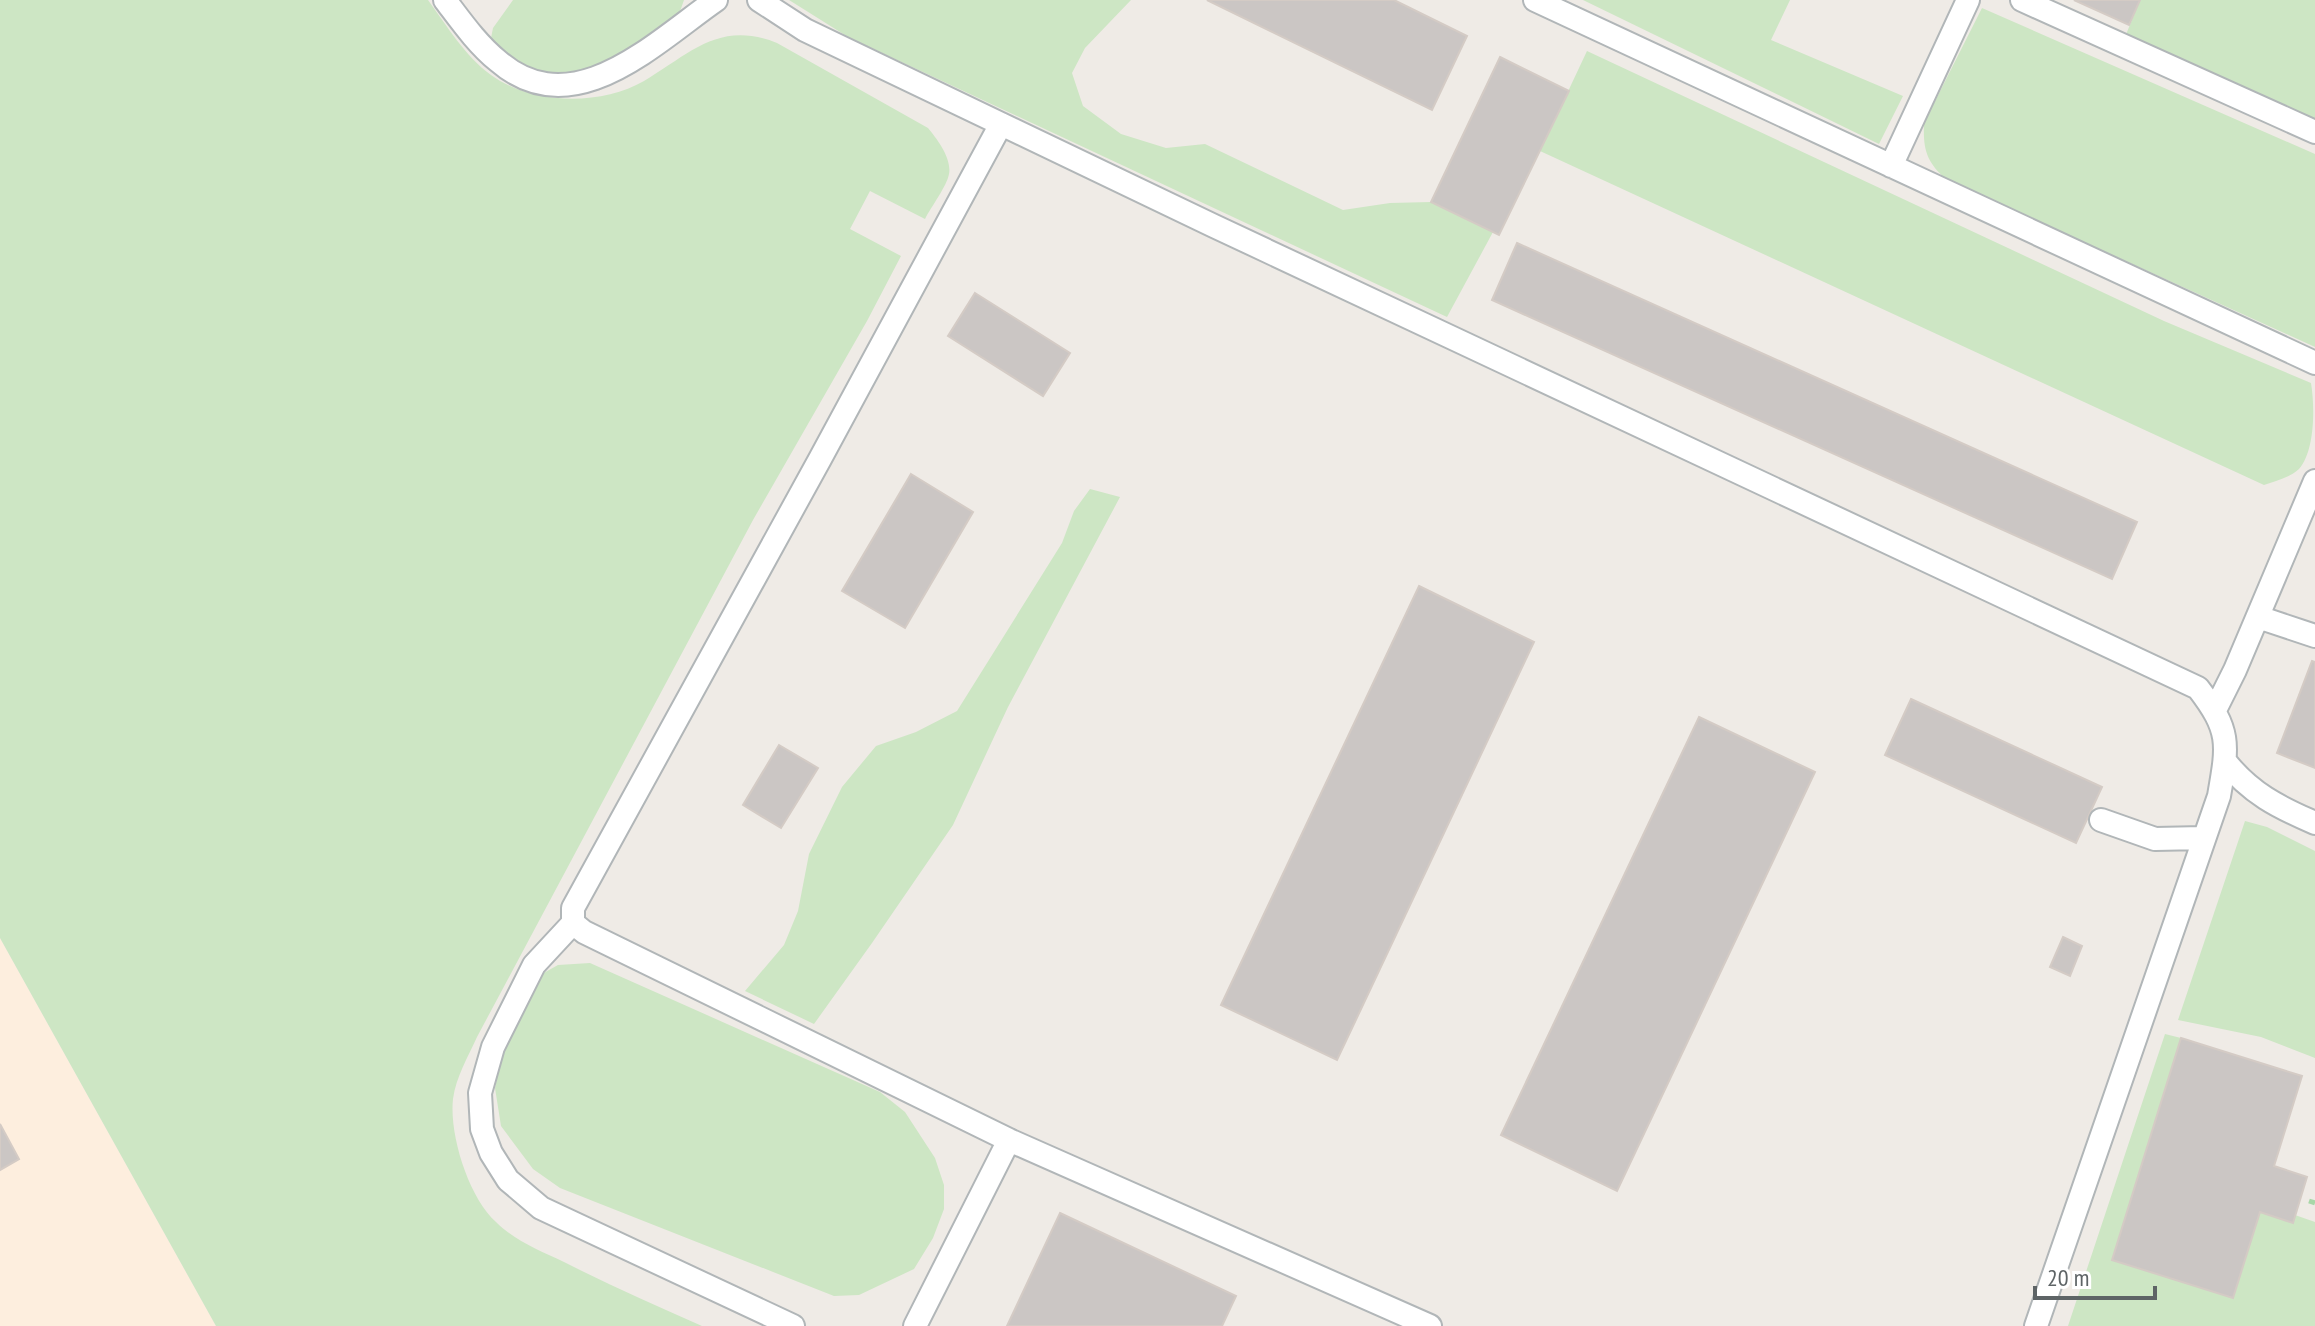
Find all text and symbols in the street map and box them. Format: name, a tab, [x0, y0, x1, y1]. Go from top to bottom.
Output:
scale bar	[2035, 1250, 2155, 1300]
text: 20 m	[2047, 1262, 2089, 1293]

